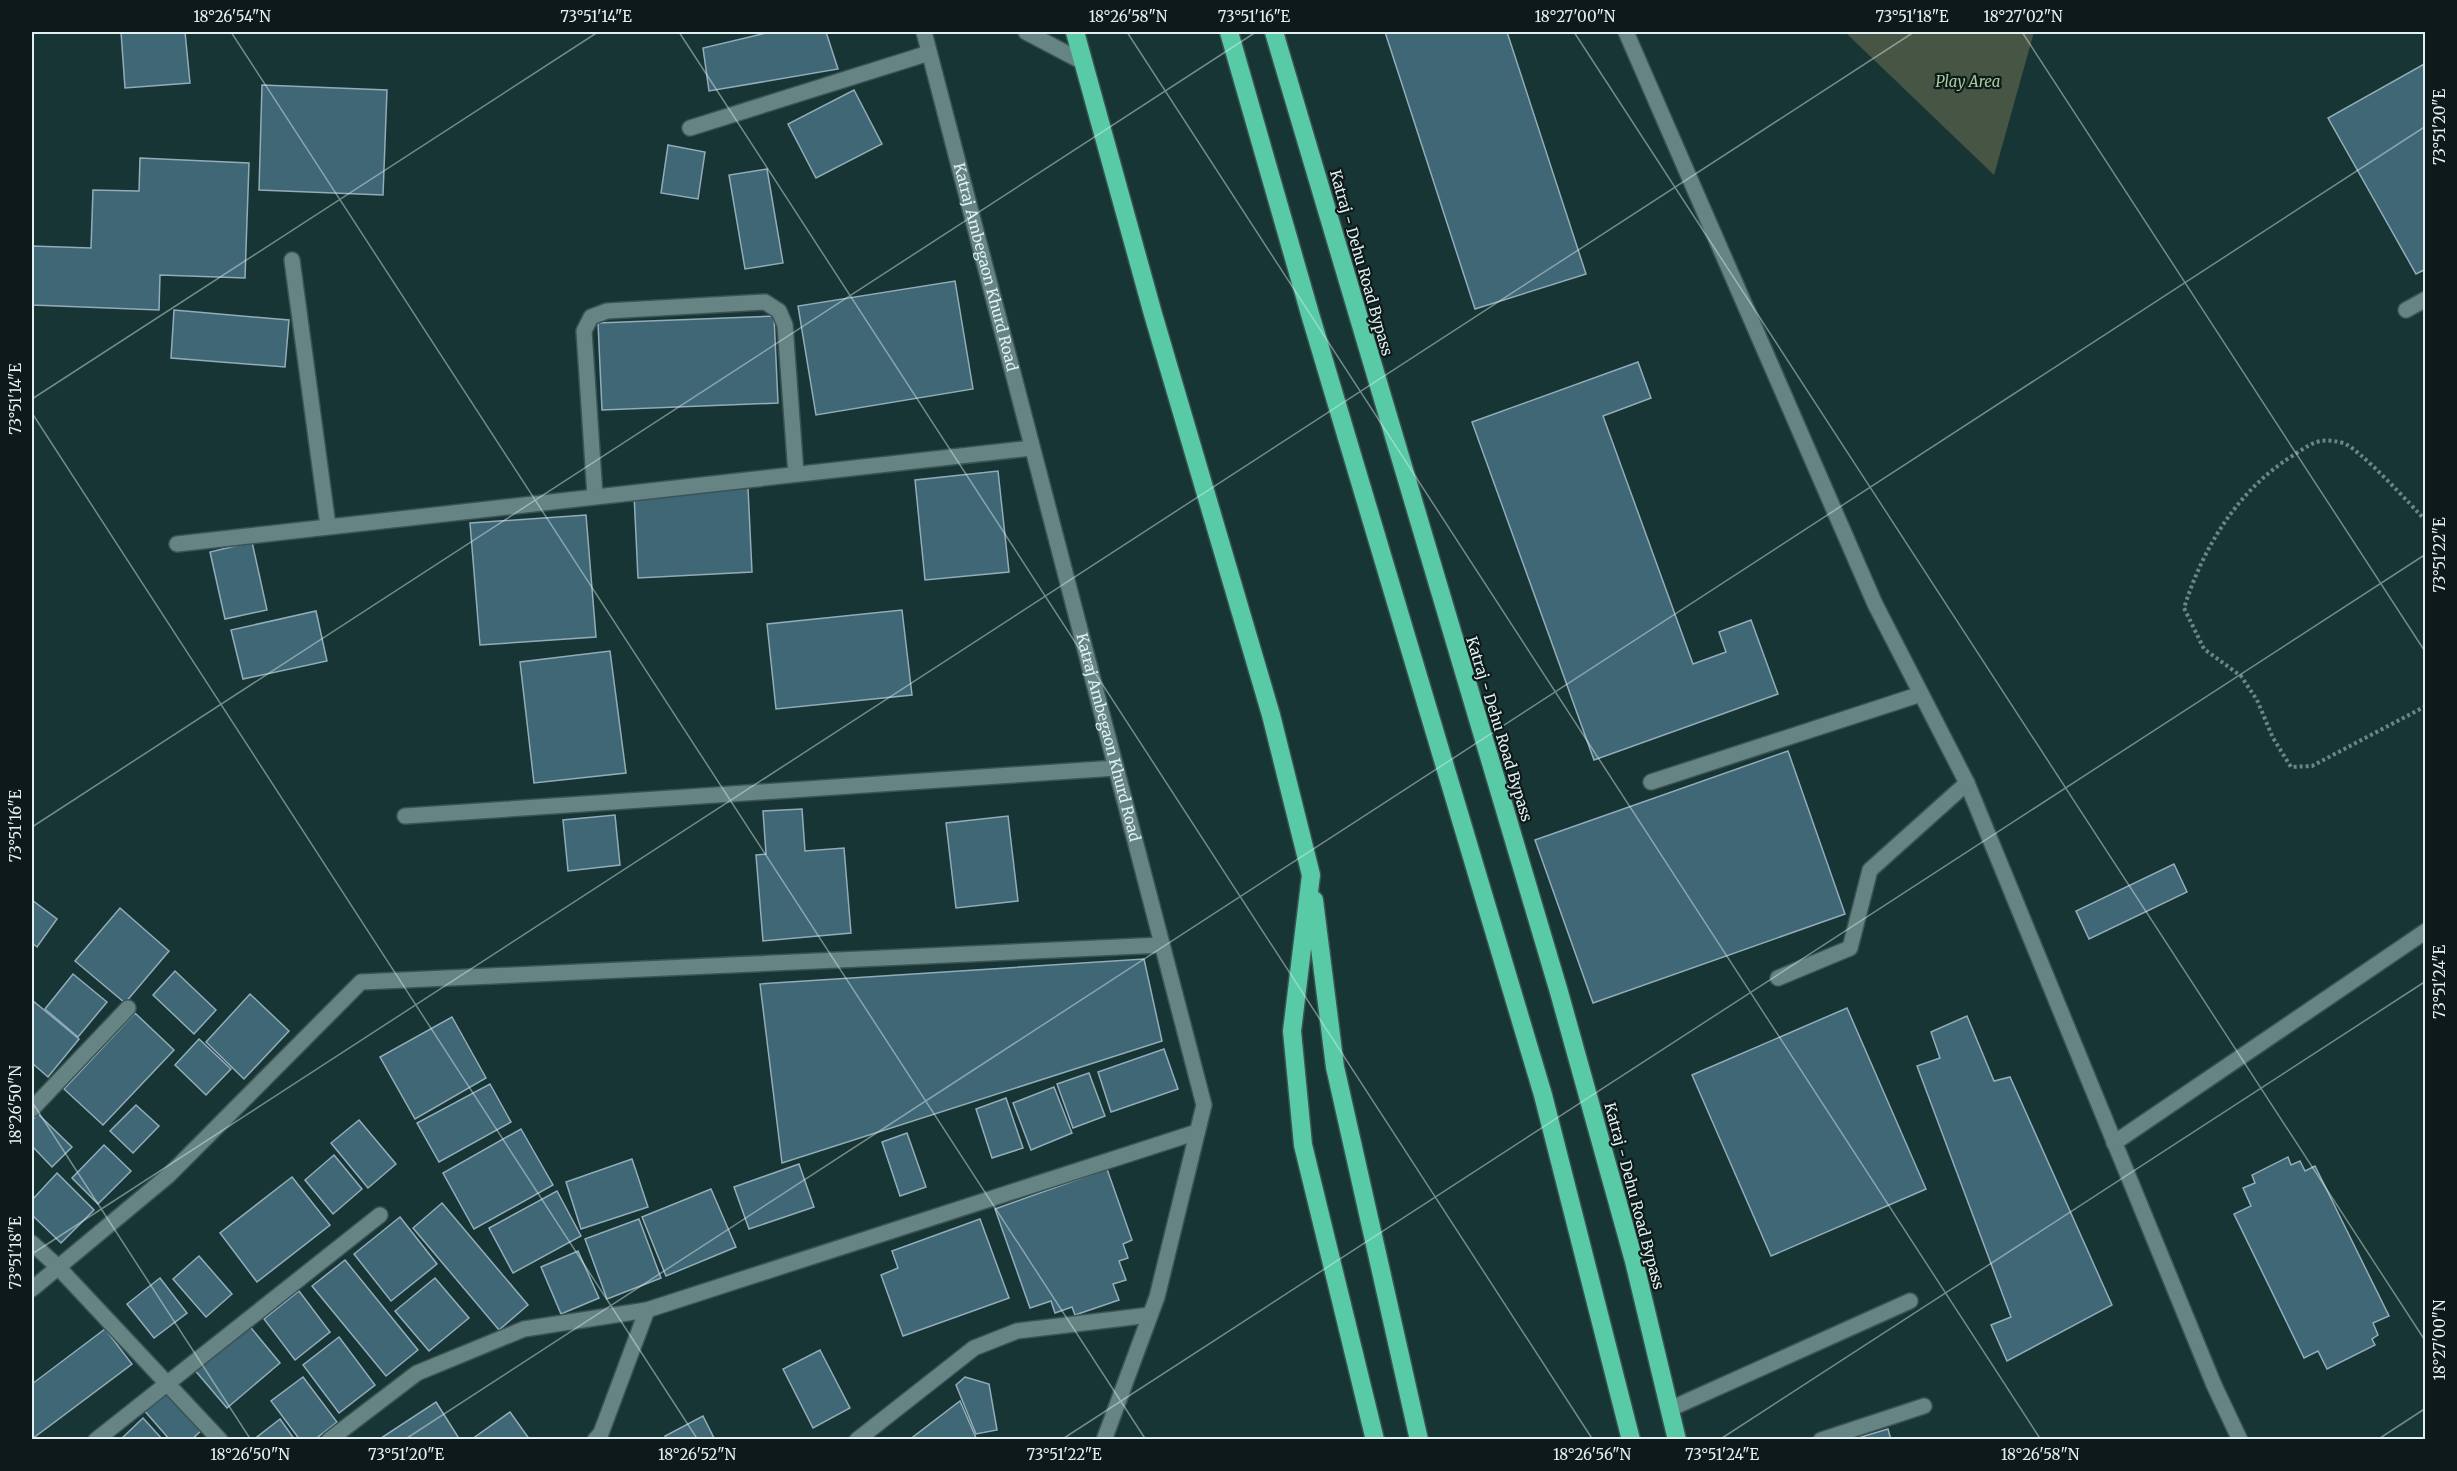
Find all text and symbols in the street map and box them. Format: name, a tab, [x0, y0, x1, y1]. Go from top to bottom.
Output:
text: 18°26'54"N	[193, 7, 271, 26]
text: 73°51'14"E	[560, 7, 632, 26]
text: 18°26'58"N	[1089, 7, 1168, 26]
text: 73°51'16"E	[1218, 7, 1291, 26]
text: 18°27'00"N	[1535, 7, 1616, 26]
text: 73°51'18"E	[1875, 7, 1949, 26]
text: 18°27'02"N	[1983, 7, 2063, 26]
park label: Play Area	[1936, 72, 2000, 91]
text: 73°51'20"E	[2430, 88, 2449, 165]
street label: Katraj Ambegaon Khurd Road	[950, 161, 1022, 373]
street label: Katraj - Dehu Road Bypass	[1326, 168, 1397, 358]
text: 73°51'14"E	[6, 363, 25, 435]
text: 73°51'22"E	[2430, 517, 2449, 593]
street label: Katraj Ambegaon Khurd Road	[1072, 631, 1145, 843]
street label: Katraj - Dehu Road Bypass	[1462, 634, 1537, 824]
text: 73°51'16"E	[6, 789, 25, 862]
text: 73°51'24"E	[2430, 944, 2449, 1019]
text: 18°26'50"N	[6, 1065, 25, 1145]
street label: Katraj - Dehu Road Bypass	[1600, 1100, 1669, 1291]
text: 73°51'18"E	[6, 1216, 25, 1290]
text: 18°27'00"N	[2430, 1299, 2449, 1380]
text: 18°26'50"N	[210, 1445, 290, 1464]
text: 73°51'20"E	[368, 1445, 445, 1464]
text: 18°26'52"N	[658, 1445, 736, 1464]
text: 73°51'22"E	[1026, 1445, 1102, 1464]
text: 18°26'56"N	[1553, 1445, 1631, 1464]
text: 73°51'24"E	[1685, 1445, 1760, 1464]
text: 18°26'58"N	[2001, 1445, 2080, 1464]

